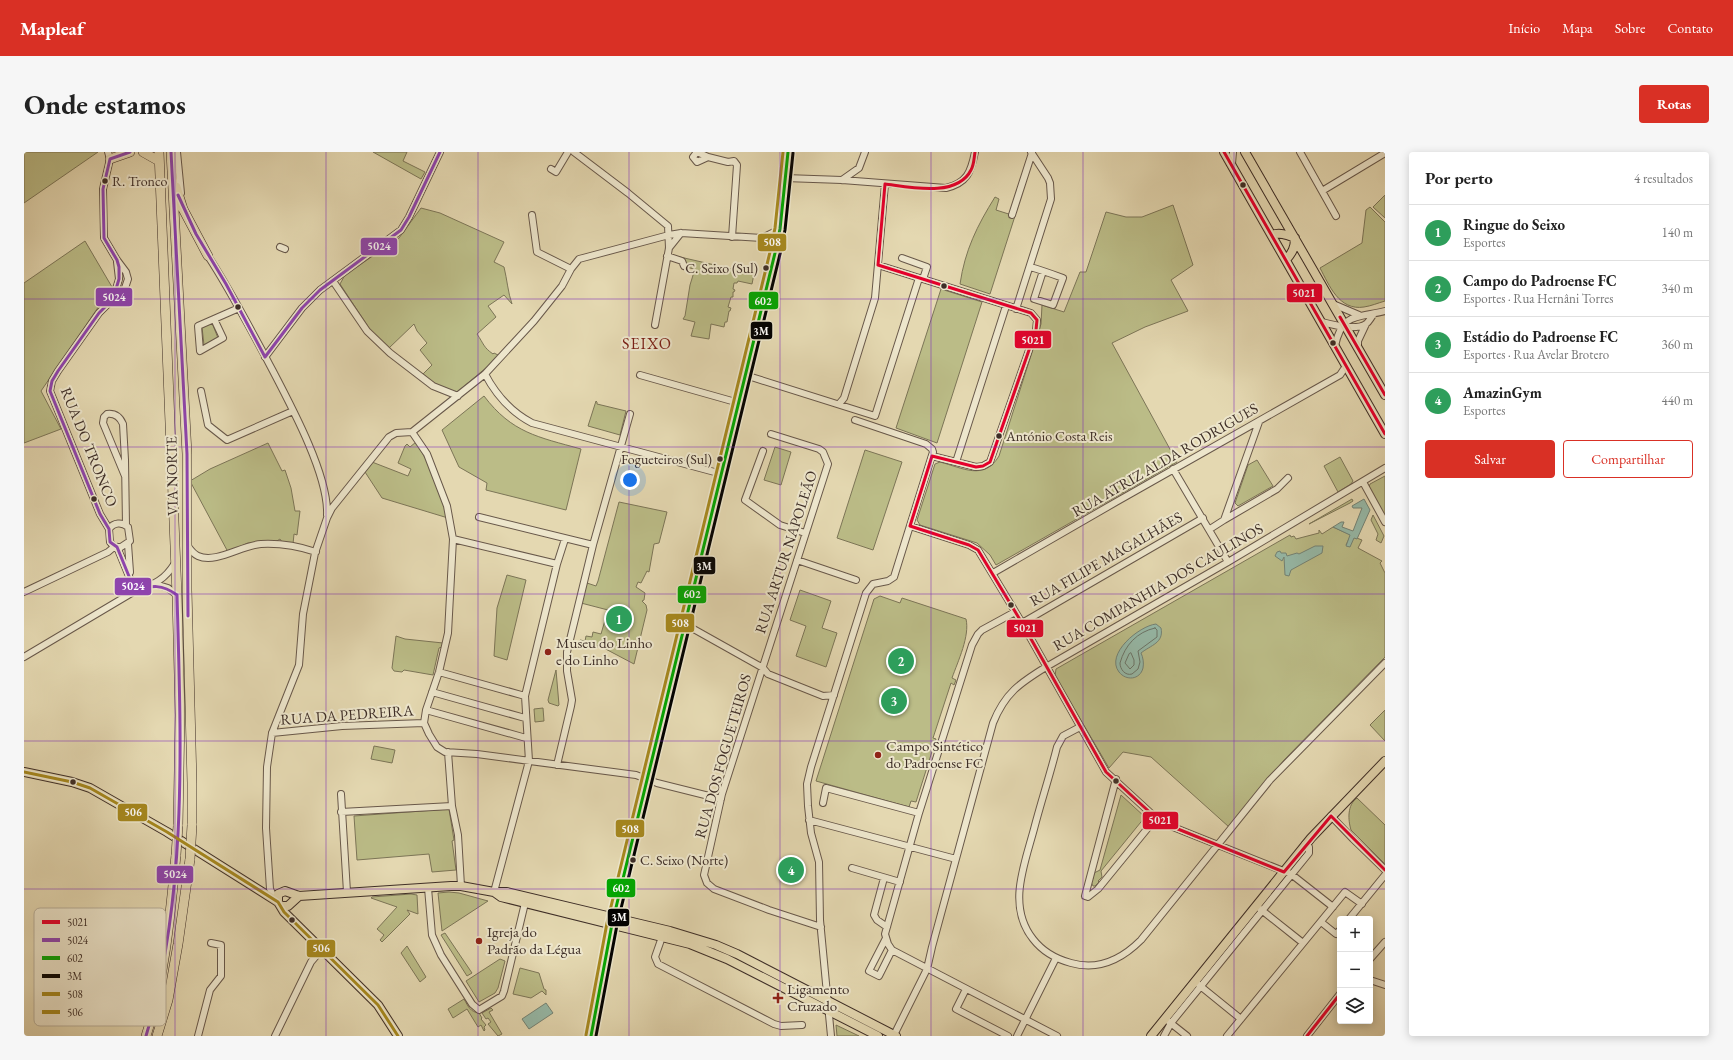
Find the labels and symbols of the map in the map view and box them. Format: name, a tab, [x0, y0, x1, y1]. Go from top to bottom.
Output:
place label: R. Tronco	[112, 172, 167, 190]
marker: R. Tronco	[100, 176, 110, 186]
unlabelled marker	[1238, 180, 1248, 190]
line badge: 508	[757, 233, 787, 252]
text: 508	[763, 235, 781, 249]
line badge: 5024	[360, 237, 398, 256]
text: 5024	[367, 239, 391, 253]
place label: C. Seixo (Sul)	[685, 259, 758, 277]
marker: C. Seixo (Sul)	[761, 263, 771, 273]
unlabelled marker	[939, 281, 949, 291]
line badge: 5021	[1286, 283, 1323, 303]
text: 5021	[1292, 286, 1316, 300]
line badge: 5024	[95, 287, 133, 307]
text: 5024	[102, 290, 126, 304]
line badge: 602	[748, 291, 779, 310]
text: 602	[754, 294, 772, 308]
unlabelled marker	[233, 302, 243, 312]
line badge: 3M	[750, 321, 773, 340]
text: 3M	[753, 324, 769, 338]
line badge: 5021	[1014, 330, 1052, 349]
district label: SEIXO	[622, 333, 672, 354]
text: 5021	[1021, 333, 1045, 347]
unlabelled marker	[1328, 338, 1338, 348]
street label: RUA DO TRONCO	[57, 384, 122, 509]
street label: RUA ATRIZ ALDA RODRIGUES	[1068, 398, 1261, 521]
place label: António Costa Reis	[1005, 427, 1113, 445]
marker: António Costa Reis	[994, 431, 1004, 441]
street label: VIA NORTE	[161, 436, 182, 516]
place label: Fogueteiros (Sul)	[621, 450, 712, 468]
marker: Fogueteiros (Sul)	[715, 454, 725, 464]
street label: RUA ARTUR NAPOLEÃO	[750, 468, 821, 636]
your location	[620, 470, 640, 490]
unlabelled marker	[89, 494, 99, 504]
street label: RUA FILIPE MAGALHÃES	[1026, 507, 1185, 610]
street label: RUA COMPANHIA DOS CAULINOS	[1049, 518, 1266, 655]
line badge: 3M	[693, 556, 716, 575]
text: 3M	[696, 559, 712, 573]
line badge: 5024	[114, 577, 152, 596]
text: 5024	[121, 579, 145, 593]
line badge: 602	[677, 585, 707, 604]
text: 602	[683, 587, 701, 601]
unlabelled marker	[1006, 600, 1016, 610]
pin: 1	[606, 604, 632, 634]
line badge: 508	[665, 613, 695, 633]
text: 508	[671, 616, 689, 630]
line badge: 5021	[1006, 619, 1044, 638]
text: 5021	[1013, 621, 1037, 635]
place label: Museu do Linho e do Linho	[556, 633, 653, 669]
pin: 2	[888, 646, 914, 676]
marker: Museu do Linho e do Linho	[543, 647, 553, 657]
street label: RUA DOS FOGUETEIROS	[690, 671, 755, 840]
pin: 3	[881, 686, 907, 716]
street label: RUA DA PEDREIRA	[280, 700, 415, 729]
place label: Campo Sintético do Padroense FC	[886, 736, 983, 772]
marker: Campo Sintético do Padroense FC	[873, 750, 883, 760]
unlabelled marker	[1111, 776, 1121, 786]
unlabelled marker	[68, 777, 78, 787]
line badge: 506	[117, 803, 148, 822]
text: 506	[124, 805, 142, 819]
line badge: 5021	[1142, 811, 1179, 830]
text: 5021	[1148, 813, 1172, 827]
line badge: 508	[615, 819, 645, 838]
text: 508	[621, 822, 639, 836]
place label: C. Seixo (Norte)	[640, 851, 728, 869]
marker: C. Seixo (Norte)	[628, 855, 638, 865]
pin: 4	[778, 855, 804, 885]
line badge: 5024	[156, 865, 194, 884]
text: 5024	[163, 867, 187, 881]
line badge: 602	[606, 878, 636, 898]
text: 602	[612, 881, 630, 895]
legend	[34, 908, 166, 1026]
line badge: 3M	[607, 908, 630, 927]
text: 3M	[611, 910, 627, 924]
text: 5021	[67, 915, 88, 929]
unlabelled marker	[287, 915, 297, 925]
place label: Igreja do Padrão da Légua	[487, 922, 581, 958]
text: 5024	[67, 933, 89, 947]
marker: Igreja do Padrão da Légua	[474, 936, 484, 946]
line badge: 506	[306, 939, 336, 958]
text: 506	[312, 941, 330, 955]
text: 602	[67, 951, 84, 965]
text: 3M	[67, 969, 82, 983]
place label: Ligamento Cruzado	[787, 979, 850, 1015]
text: 508	[67, 987, 83, 1001]
marker: Ligamento Cruzado	[772, 992, 784, 1004]
text: 506	[67, 1005, 84, 1019]

